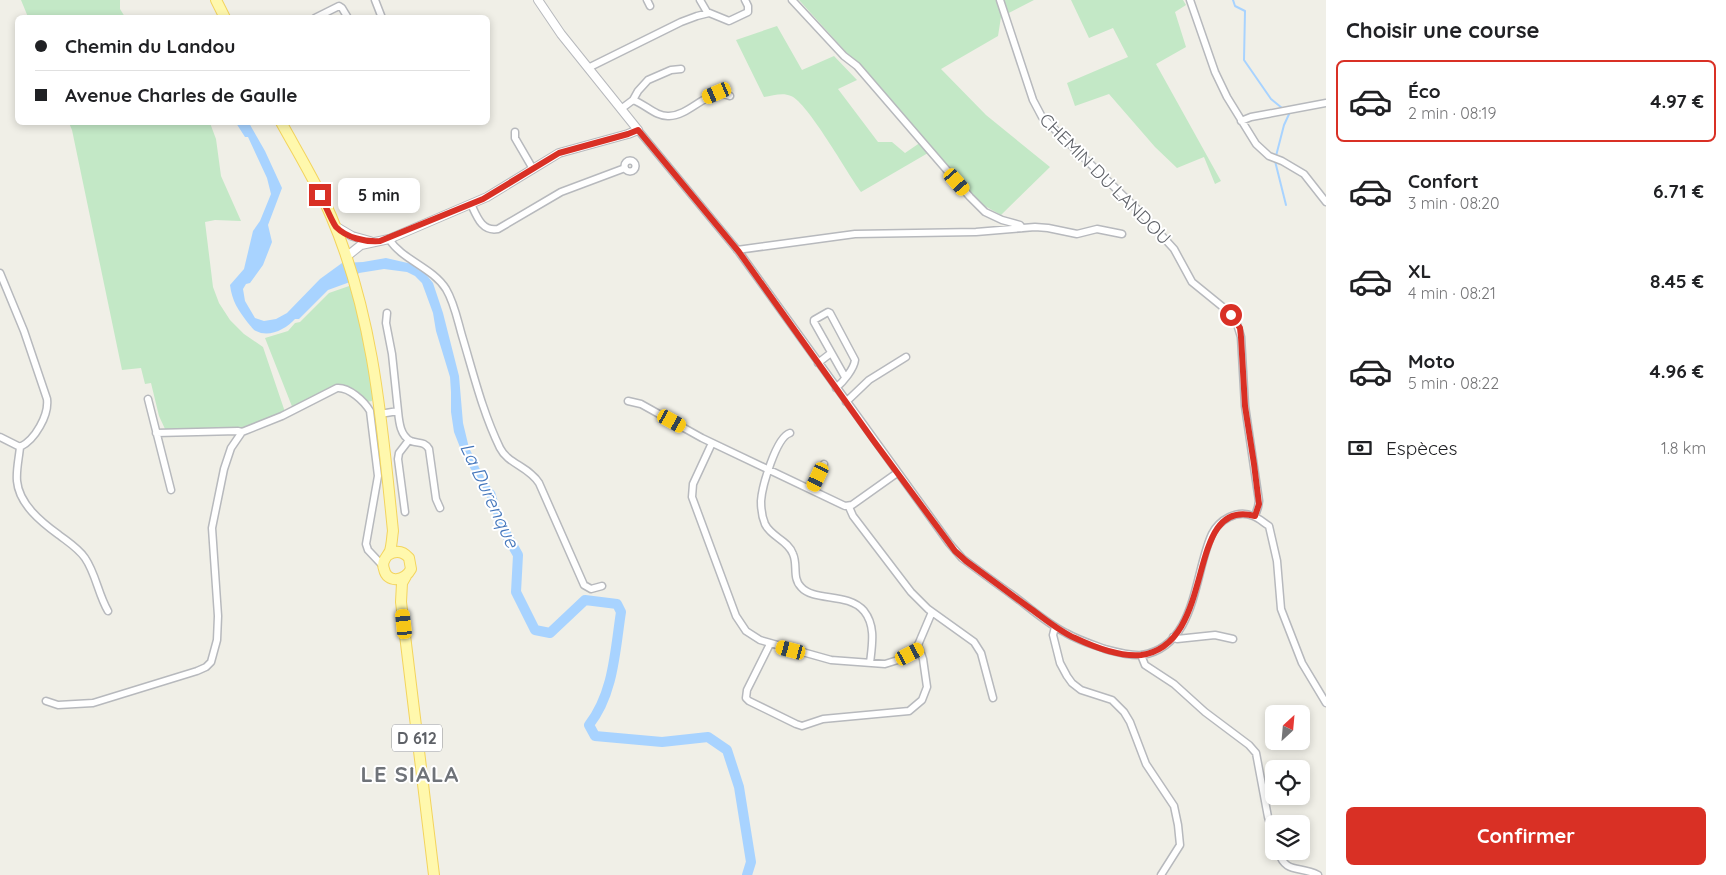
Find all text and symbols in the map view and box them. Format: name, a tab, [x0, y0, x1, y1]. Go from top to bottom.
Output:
text: Choisir une course	[1346, 16, 1540, 44]
text: Chemin du Landou	[65, 34, 236, 58]
icon: car	[1348, 79, 1393, 124]
text: Éco	[1408, 79, 1441, 103]
car	[700, 80, 733, 106]
text: Avenue Charles de Gaulle	[65, 83, 297, 107]
text: 4.97 €	[1650, 89, 1704, 113]
text: 2 min · 08:19	[1408, 103, 1496, 123]
street label: CHEMIN DU LANDOU	[1035, 108, 1176, 249]
car	[941, 166, 972, 198]
icon: car	[1348, 169, 1393, 214]
text: Confort	[1408, 169, 1479, 193]
callout: 5 min	[338, 178, 420, 212]
text: 6.71 €	[1653, 179, 1704, 203]
route end	[309, 184, 331, 206]
text: 5 min	[358, 185, 400, 205]
text: 3 min · 08:20	[1408, 193, 1499, 213]
icon: car	[1348, 259, 1393, 304]
text: XL	[1408, 259, 1431, 283]
text: 8.45 €	[1650, 269, 1704, 293]
text: 4 min · 08:21	[1408, 283, 1496, 303]
route start	[1220, 304, 1242, 326]
icon: car	[1348, 349, 1393, 394]
text: Moto	[1408, 349, 1455, 373]
text: 4.96 €	[1650, 359, 1704, 383]
text: 5 min · 08:22	[1408, 373, 1499, 393]
car	[655, 407, 688, 435]
icon: cash	[1346, 434, 1374, 462]
text: Espèces	[1386, 436, 1457, 460]
text: 1.8 km	[1661, 438, 1706, 458]
water label: La Durenque	[455, 439, 525, 552]
car	[804, 460, 831, 494]
car	[394, 608, 413, 640]
car	[774, 639, 807, 661]
car	[893, 641, 926, 667]
north arrow	[1265, 705, 1310, 750]
map controls	[1265, 705, 1310, 860]
road number: D 612	[392, 724, 442, 751]
district label: LE SIALA	[361, 760, 459, 788]
button: locate	[1265, 760, 1310, 805]
button: Confirmer	[1346, 807, 1706, 865]
button: layers	[1265, 815, 1310, 860]

